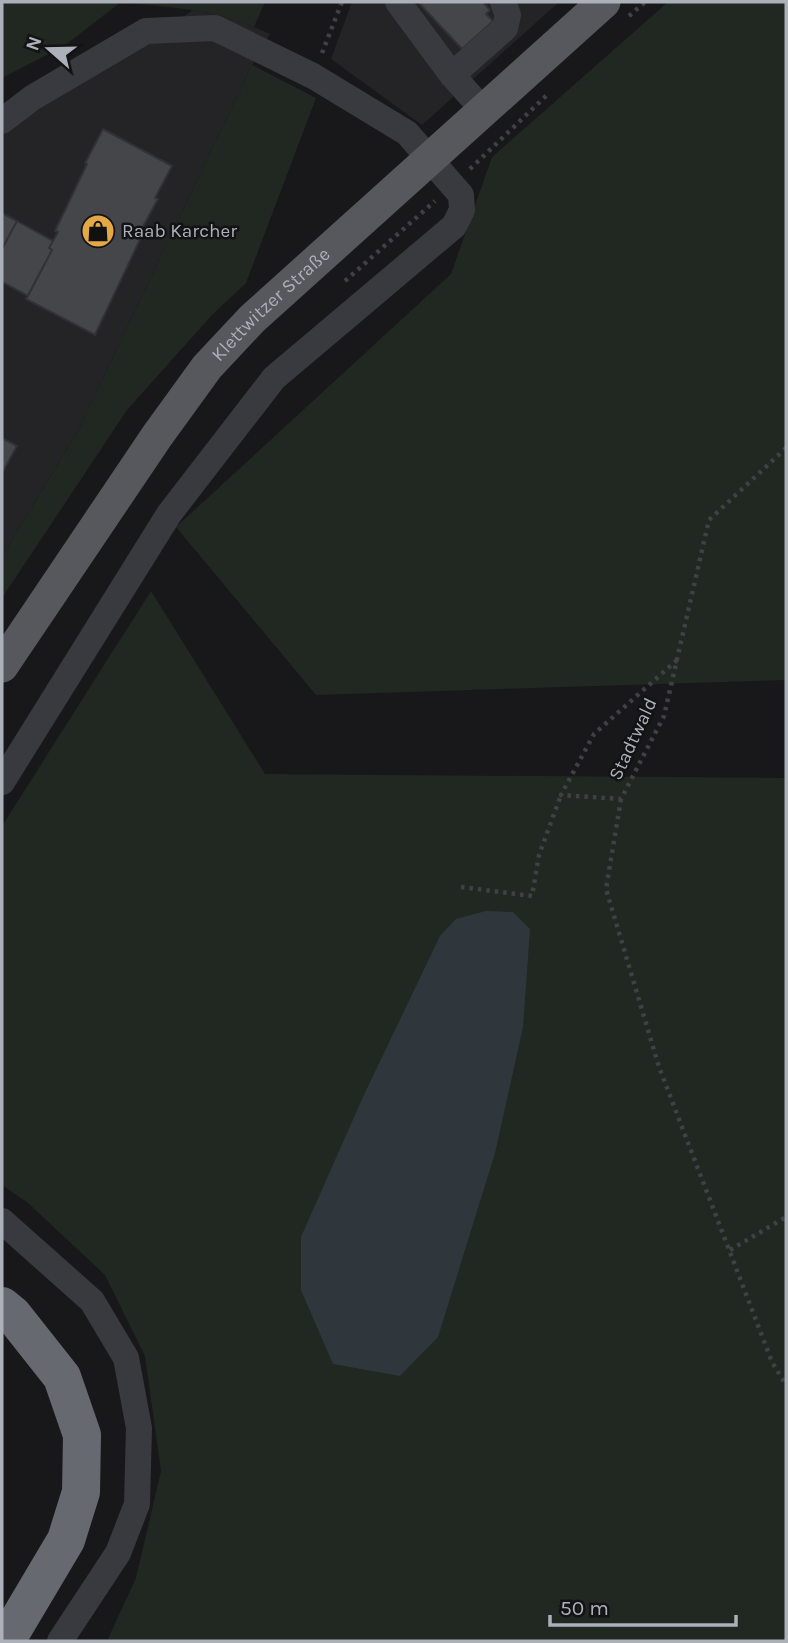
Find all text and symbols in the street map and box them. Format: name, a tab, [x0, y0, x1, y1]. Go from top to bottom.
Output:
north arrow	[14, 14, 84, 84]
text: N	[21, 33, 47, 54]
shop icon: Raab Karcher	[79, 212, 117, 250]
place label: Raab Karcher	[122, 220, 237, 242]
street label: Klettwitzer Straße	[207, 243, 335, 366]
street label: Stadtwald	[604, 694, 662, 784]
scale bar	[550, 1584, 736, 1628]
text: 50 m	[560, 1596, 609, 1620]

